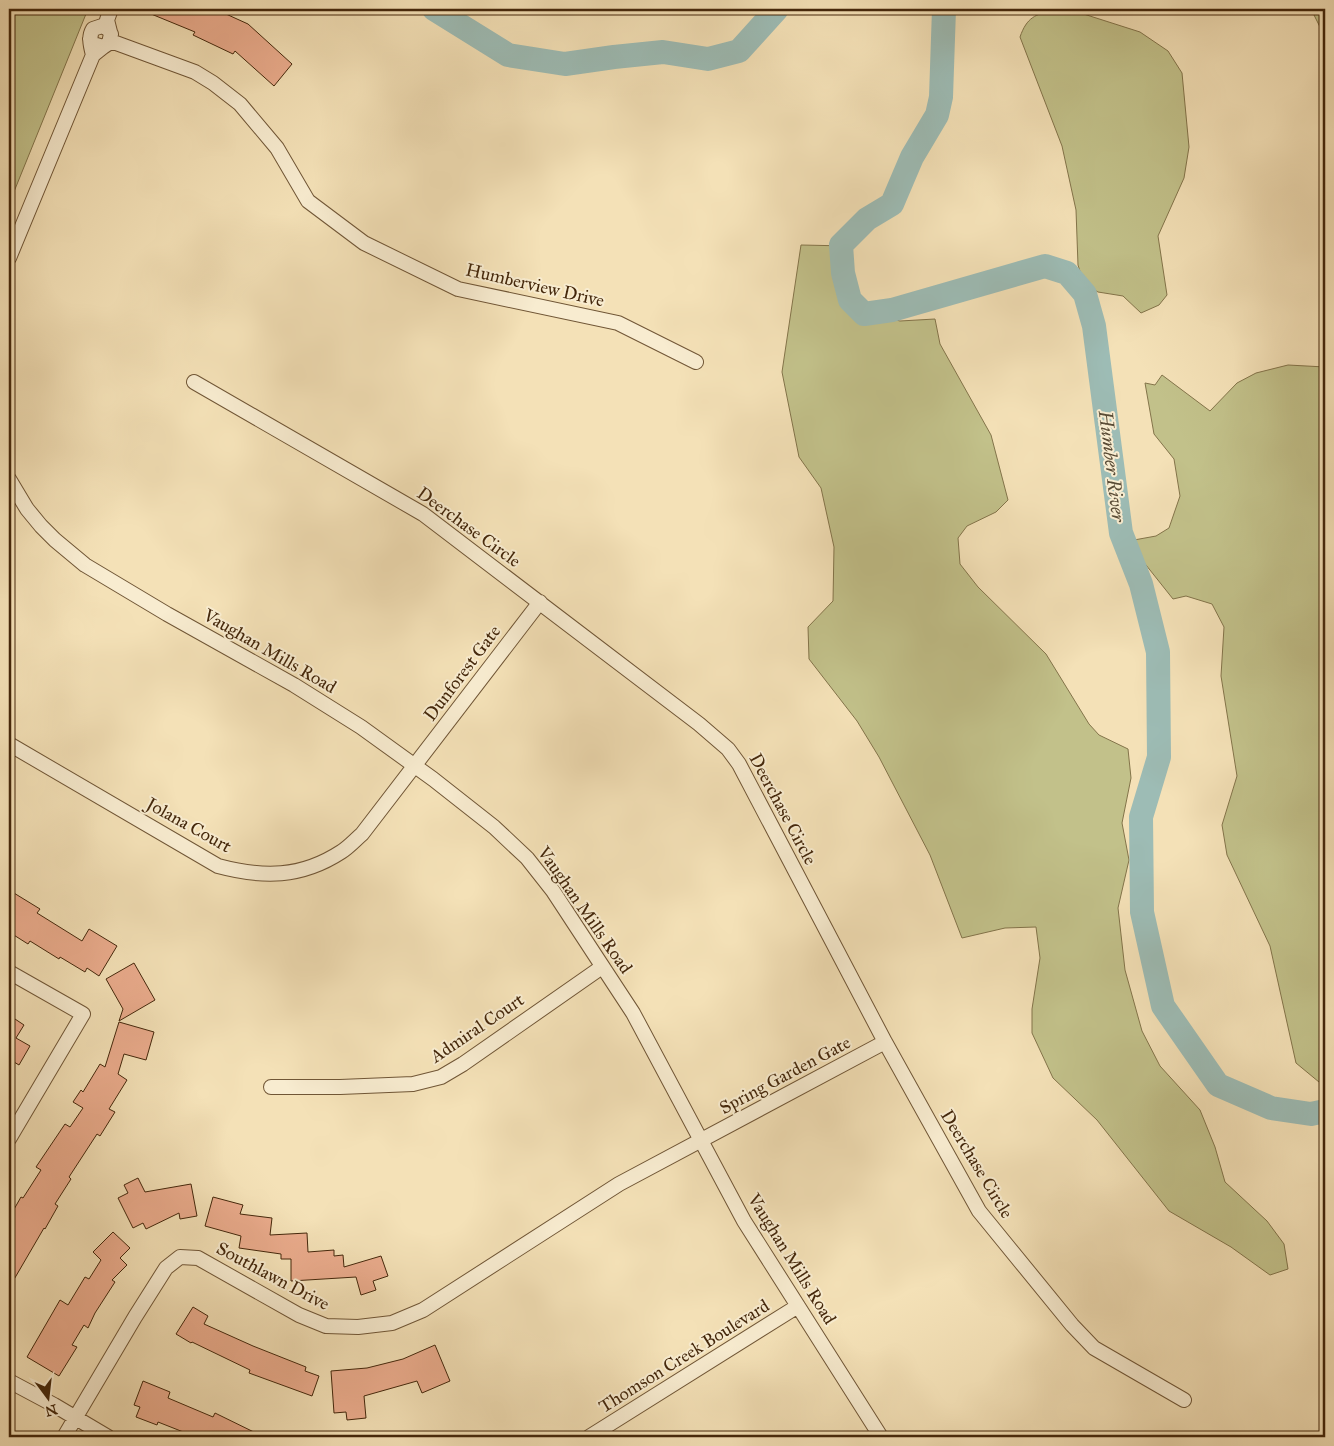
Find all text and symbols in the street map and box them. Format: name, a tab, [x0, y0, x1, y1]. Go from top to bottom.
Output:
street label: Humberview Drive	[464, 258, 606, 312]
water label: Humber River	[1094, 408, 1130, 524]
street label: Deerchase Circle	[413, 482, 525, 572]
street label: Vaughan Mills Road	[198, 603, 340, 699]
street label: Dunforest Gate	[419, 621, 505, 725]
street label: Deerchase Circle	[744, 750, 822, 868]
street label: Jolana Court	[140, 792, 236, 859]
street label: Vaughan Mills Road	[532, 841, 637, 978]
street label: Admiral Court	[425, 988, 529, 1068]
street label: Spring Garden Gate	[716, 1031, 855, 1120]
street label: Deerchase Circle	[936, 1106, 1018, 1222]
street label: Vaughan Mills Road	[742, 1189, 841, 1329]
street label: Southlawn Drive	[213, 1237, 333, 1315]
street label: Thomson Creek Boulevard	[595, 1295, 773, 1417]
north arrow	[22, 1374, 72, 1424]
text: N	[43, 1400, 59, 1420]

